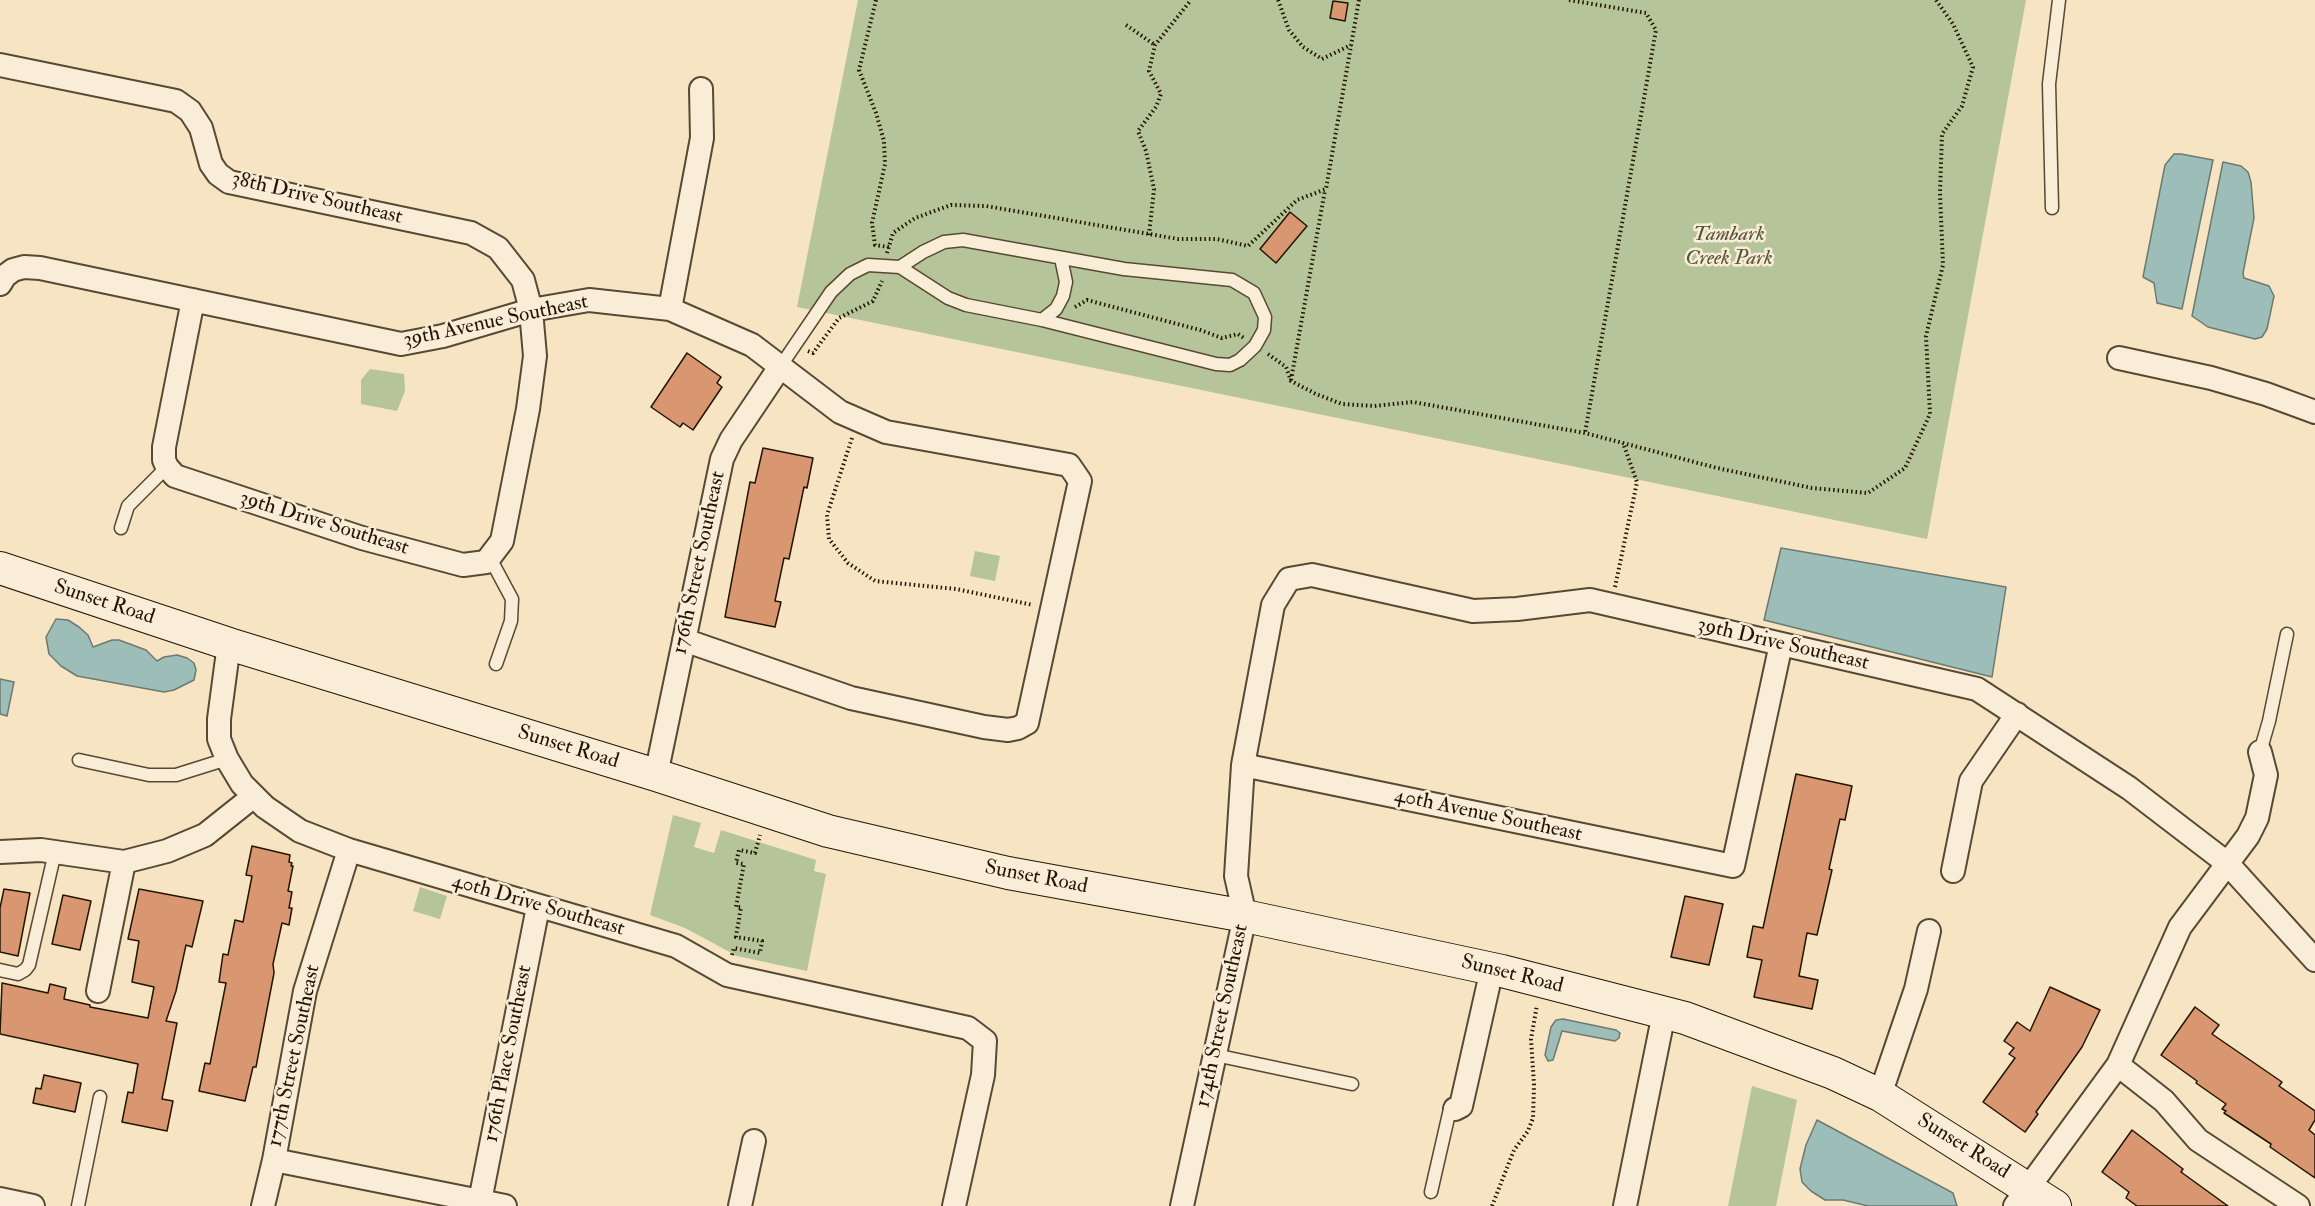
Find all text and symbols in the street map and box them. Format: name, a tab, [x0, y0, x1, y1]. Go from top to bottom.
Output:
street label: 38th Drive Southeast	[229, 167, 405, 231]
park label: Tambark Creek Park	[1685, 222, 1773, 272]
street label: 39th Avenue Southeast	[401, 290, 591, 354]
street label: 176th Street Southeast	[668, 469, 732, 657]
street label: 39th Drive Southeast	[236, 486, 412, 562]
street label: Sunset Road	[50, 575, 158, 631]
street label: 39th Drive Southeast	[1695, 613, 1871, 677]
street label: Sunset Road	[514, 721, 622, 775]
street label: 40th Avenue Southeast	[1392, 784, 1584, 848]
street label: Sunset Road	[982, 856, 1090, 900]
street label: 40th Drive Southeast	[449, 869, 627, 943]
street label: 174th Street Southeast	[1191, 922, 1255, 1110]
street label: Sunset Road	[1458, 950, 1566, 1000]
street label: 177th Street Southeast	[263, 962, 327, 1150]
street label: 176th Place Southeast	[479, 963, 539, 1145]
street label: Sunset Road	[1912, 1109, 2014, 1185]

